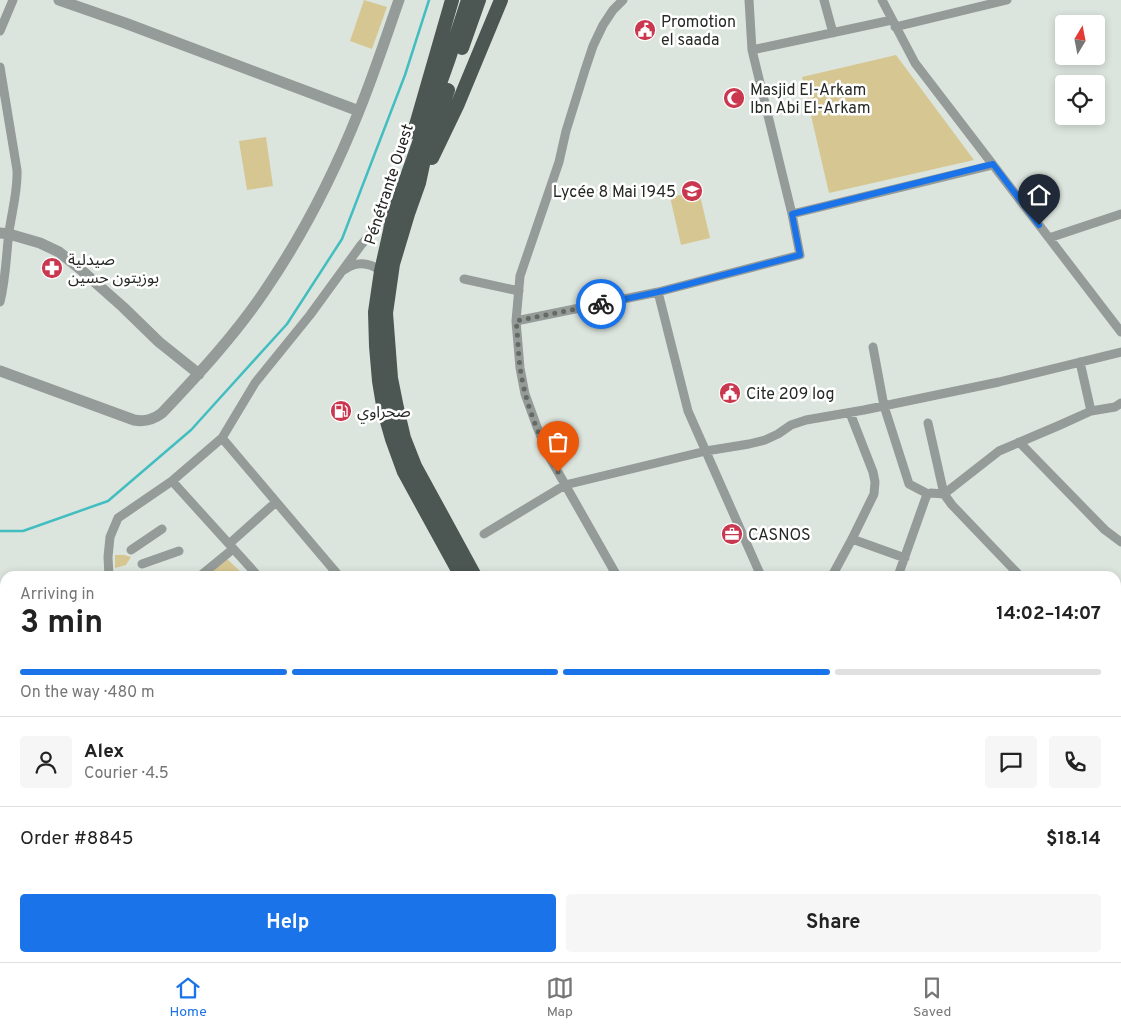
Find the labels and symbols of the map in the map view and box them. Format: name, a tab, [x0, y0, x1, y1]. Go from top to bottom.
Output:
place label: Promotion el saada	[661, 13, 736, 51]
north arrow	[1055, 15, 1105, 65]
public building icon: Promotion el saada	[633, 18, 657, 42]
place label: Masjid El-Arkam Ibn Abi El-Arkam	[750, 81, 870, 119]
mosque icon: Masjid El-Arkam Ibn Abi El-Arkam	[722, 86, 746, 110]
street label: Pénétrante Ouest	[361, 122, 419, 248]
pin	[1018, 174, 1060, 225]
school or university icon: Lycée 8 Mai 1945	[680, 179, 704, 203]
place label: Lycée 8 Mai 1945	[553, 183, 676, 203]
place label: صيدلية بوزيتون حسين	[68, 251, 159, 289]
pharmacy icon: صيدلية بوزيتون حسين	[40, 256, 64, 280]
courier	[576, 279, 626, 329]
public building icon: Cite 209 log	[718, 381, 742, 405]
place label: Cite 209 log	[746, 385, 834, 405]
fuel station icon: صحراوي	[329, 399, 353, 423]
place label: صحراوي	[357, 403, 411, 424]
pin	[537, 421, 579, 472]
office icon: CASNOS	[720, 522, 744, 546]
place label: CASNOS	[748, 526, 811, 546]

